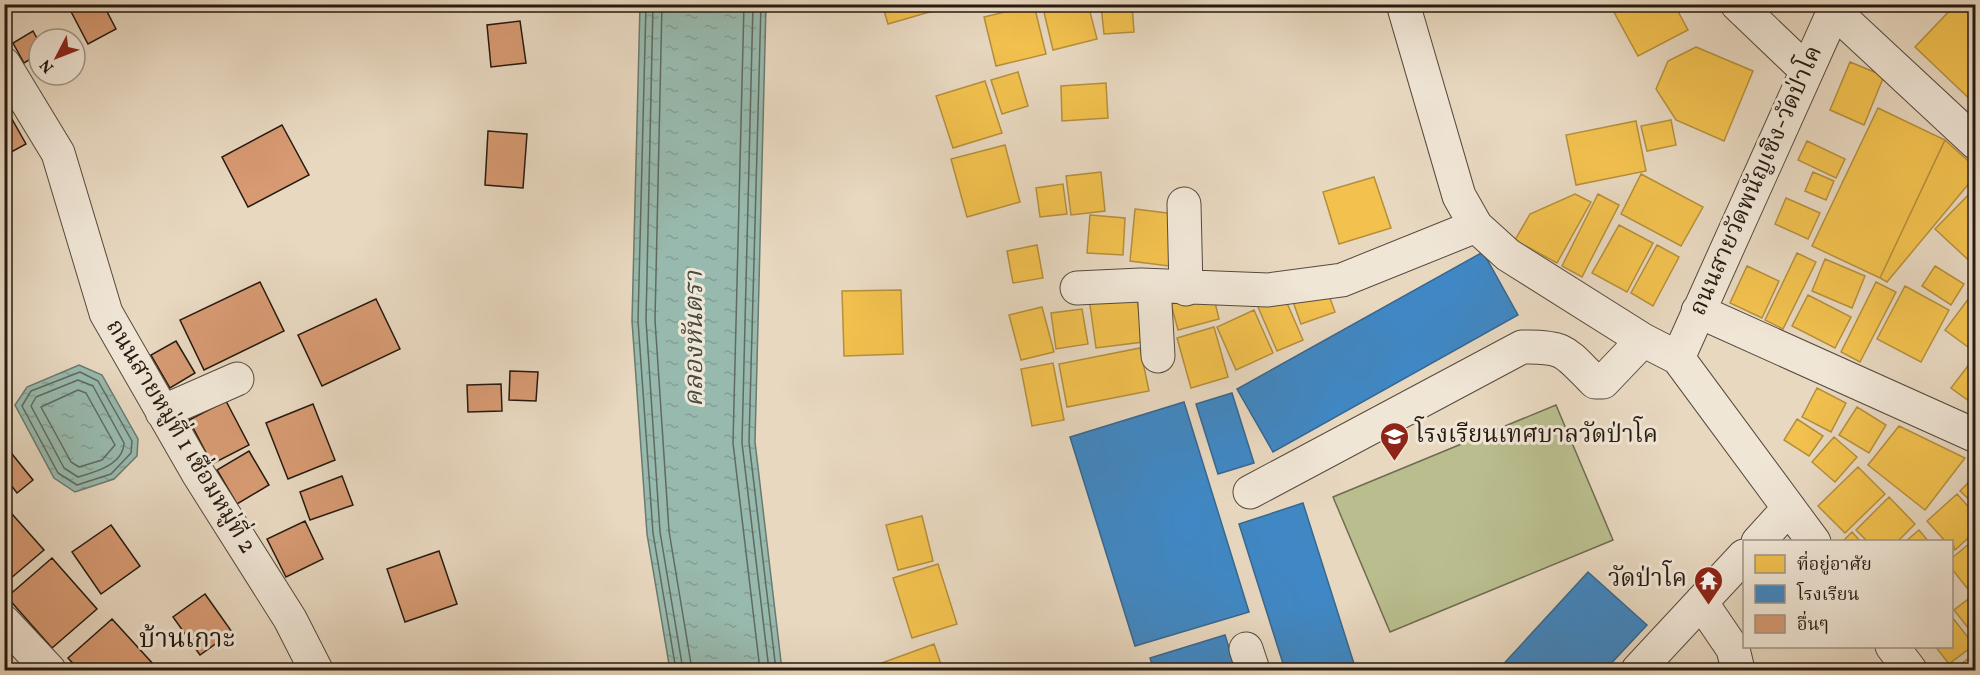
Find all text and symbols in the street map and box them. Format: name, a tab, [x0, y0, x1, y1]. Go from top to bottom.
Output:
north arrow	[27, 27, 87, 87]
street label: ถนนสายวัดพนัญเชิง-วัดป่าโค	[1679, 39, 1832, 321]
text: N	[35, 54, 59, 77]
water label: คลองหันตรา	[677, 270, 713, 407]
street label: ถนนสายหมู่ที่ 1 เชื่อมหมู่ที่ 2	[96, 312, 266, 561]
place label: โรงเรียนเทศบาลวัดป่าโค	[1414, 416, 1658, 453]
school or university icon: โรงเรียนเทศบาลวัดป่าโค	[1378, 420, 1410, 462]
legend	[1743, 540, 1953, 648]
text: ที่อยู่อาศัย	[1797, 550, 1872, 578]
place label: วัดป่าโค	[1608, 560, 1687, 597]
temple icon: วัดป่าโค	[1692, 564, 1724, 606]
text: โรงเรียน	[1796, 581, 1860, 608]
text: อื่นๆ	[1797, 610, 1829, 638]
district label: บ้านเกาะ	[139, 622, 235, 658]

